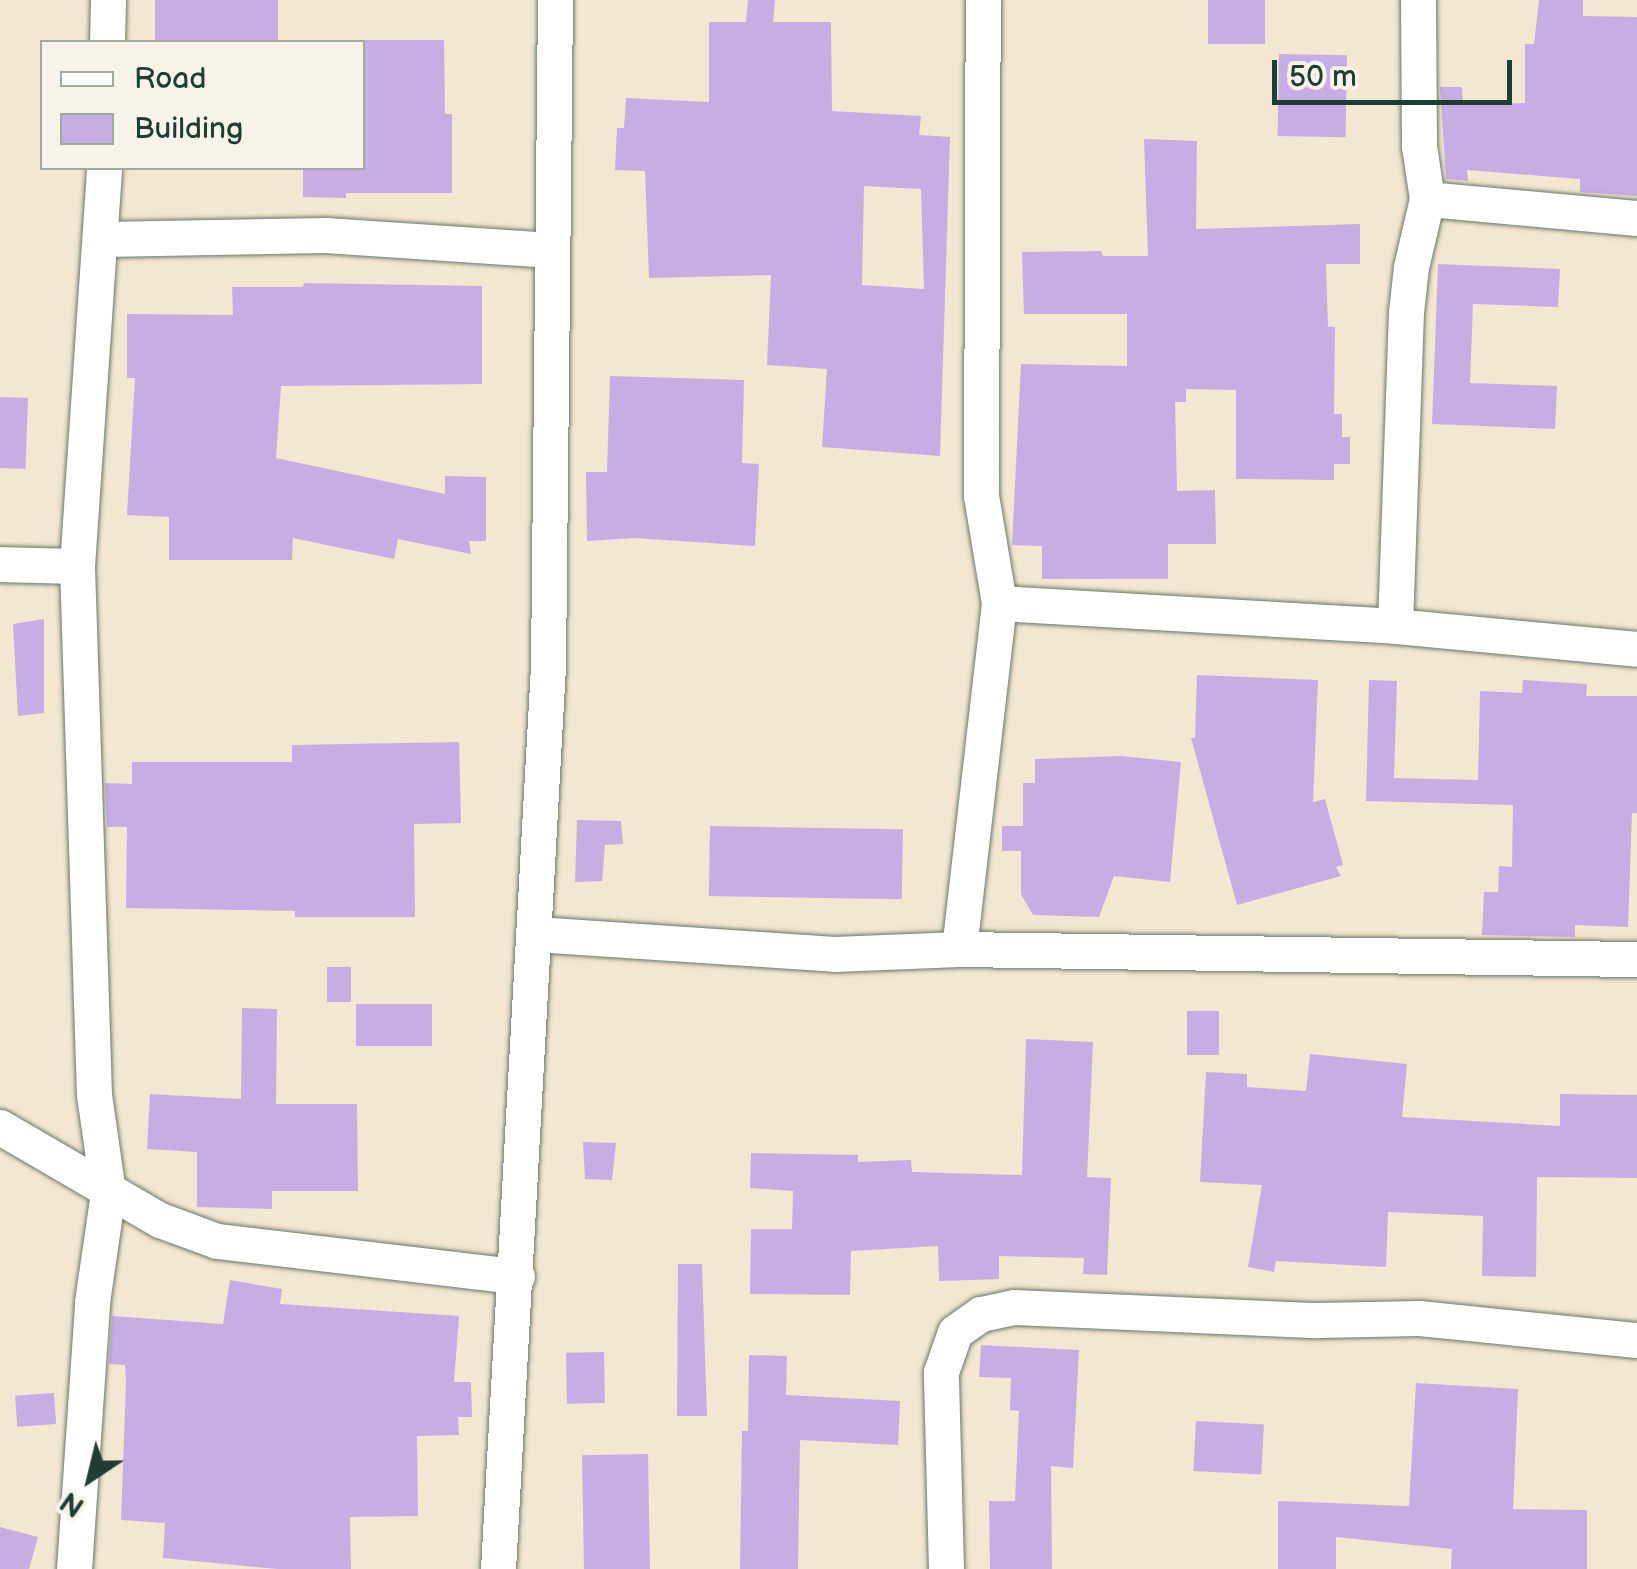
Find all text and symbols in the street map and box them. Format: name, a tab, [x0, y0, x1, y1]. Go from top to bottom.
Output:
legend	[40, 40, 365, 170]
scale bar	[1277, 40, 1517, 102]
text: 50 m	[1289, 59, 1357, 95]
text: Road	[134, 61, 207, 97]
text: Building	[134, 111, 243, 147]
north arrow	[40, 1429, 140, 1529]
text: N	[54, 1484, 91, 1524]

